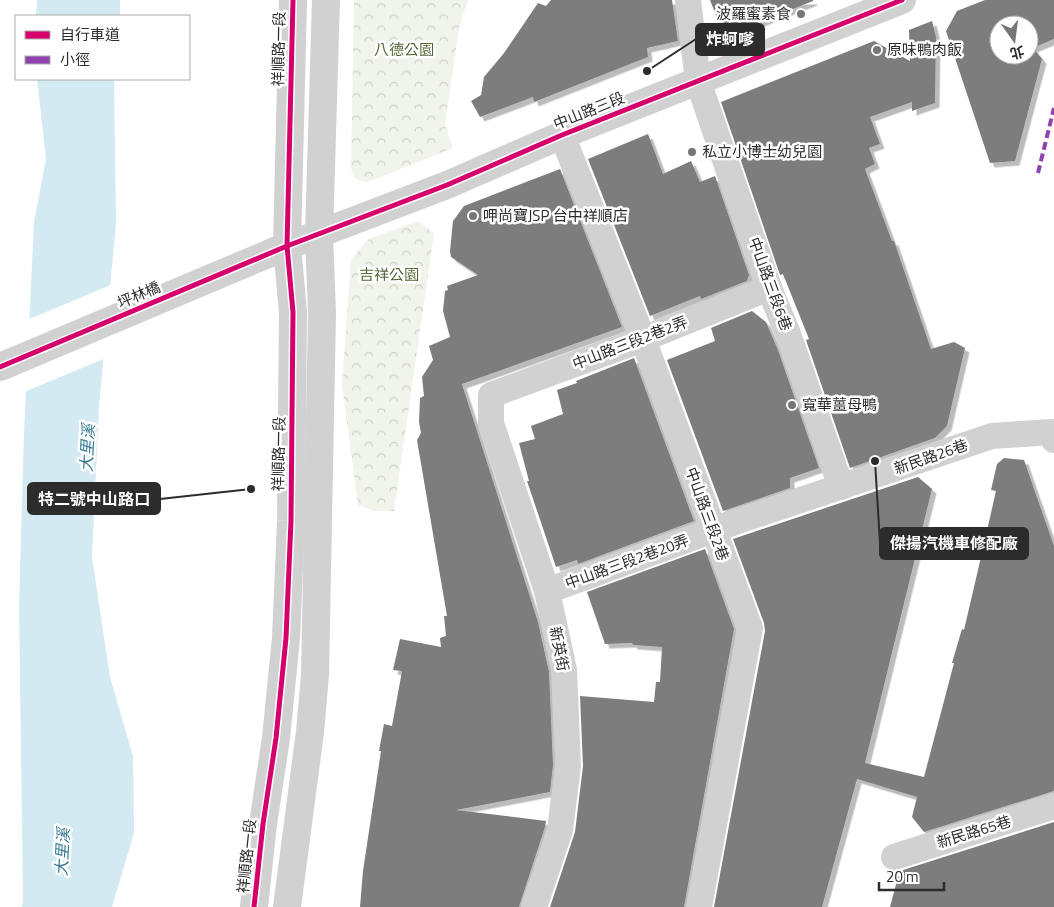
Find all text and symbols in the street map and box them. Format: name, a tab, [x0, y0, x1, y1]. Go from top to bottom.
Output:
place label: 波羅蜜素食	[716, 2, 791, 25]
marker: 波羅蜜素食	[795, 8, 807, 20]
street label: 祥順路一段	[266, 11, 291, 87]
legend	[15, 15, 190, 80]
north arrow	[989, 15, 1039, 65]
text: 自行車道	[60, 23, 120, 46]
callout: 炸蚵嗲	[696, 24, 764, 55]
text: 炸蚵嗲	[706, 27, 754, 51]
park label: 八德公園	[374, 38, 434, 61]
place label: 原味鴨肉飯	[887, 38, 962, 61]
text: 北	[1008, 41, 1027, 65]
marker: 原味鴨肉飯	[871, 44, 883, 56]
text: 小徑	[60, 48, 90, 71]
street label: 中山路三段	[550, 86, 628, 135]
place label: 私立小博士幼兒園	[702, 140, 822, 163]
marker: 私立小博士幼兒園	[686, 146, 698, 158]
place label: 呷尚寶JSP 台中祥順店	[483, 204, 628, 227]
marker: 呷尚寶JSP 台中祥順店	[467, 210, 479, 222]
street label: 中山路三段6巷	[743, 234, 798, 334]
park label: 吉祥公園	[359, 263, 419, 286]
street label: 坪林橋	[114, 275, 164, 314]
street label: 中山路三段2巷2弄	[569, 310, 691, 375]
place label: 寬華薑母鴨	[802, 393, 877, 416]
marker: 寬華薑母鴨	[786, 399, 798, 411]
street label: 祥順路一段	[266, 416, 291, 492]
water label: 大里溪	[74, 421, 100, 473]
street label: 新民路26巷	[891, 433, 971, 480]
street label: 中山路三段2巷	[680, 464, 735, 564]
callout: 特二號中山路口	[28, 483, 160, 514]
text: 特二號中山路口	[38, 487, 150, 511]
street label: 中山路三段2巷20弄	[562, 528, 692, 595]
callout: 傑揚汽機車修配廠	[880, 528, 1028, 559]
text: 傑揚汽機車修配廠	[890, 531, 1018, 555]
street label: 新英街	[544, 625, 575, 673]
street label: 新民路65巷	[934, 809, 1014, 854]
street label: 祥順路一段	[231, 817, 262, 894]
water label: 大里溪	[49, 825, 75, 877]
scale bar	[879, 860, 944, 892]
text: 20 m	[886, 865, 919, 888]

